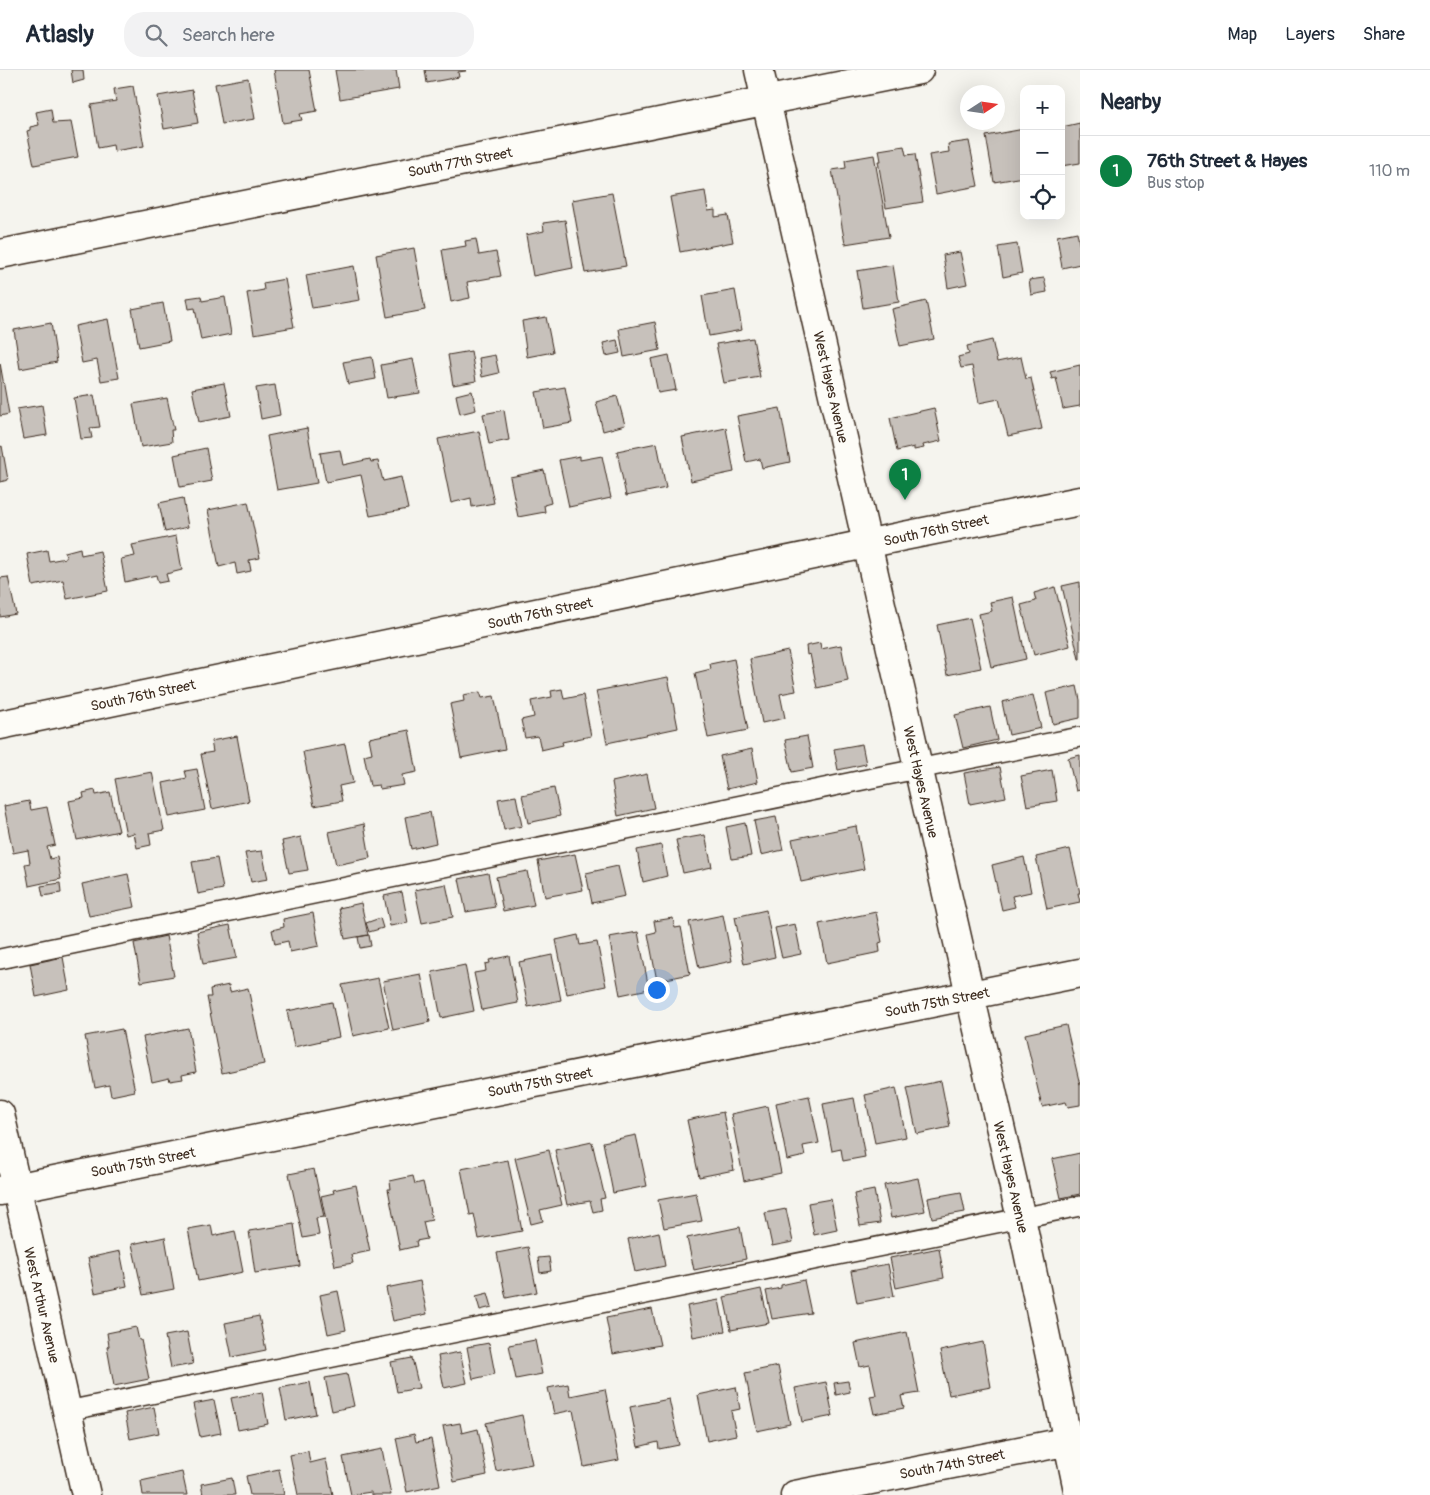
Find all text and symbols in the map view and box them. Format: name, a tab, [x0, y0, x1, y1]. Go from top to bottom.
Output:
search box	[124, 12, 474, 57]
text: Atlasly	[25, 20, 94, 49]
icon: search	[142, 21, 170, 49]
text: Search here	[182, 23, 275, 47]
text: Map	[1228, 23, 1257, 46]
text: Layers	[1285, 23, 1335, 46]
text: Share	[1363, 23, 1405, 46]
north arrow	[960, 85, 1005, 130]
map controls	[1020, 85, 1065, 220]
button: +	[1020, 85, 1065, 130]
text: Nearby	[1100, 89, 1161, 116]
button: −	[1020, 130, 1065, 175]
street label: South 77th Street	[406, 144, 514, 181]
text: 76th Street & Hayes	[1147, 149, 1307, 173]
text: 1	[1113, 161, 1119, 181]
text: 110 m	[1369, 161, 1410, 181]
text: Bus stop	[1147, 173, 1205, 193]
button: locate	[1020, 175, 1065, 220]
street label: West Hayes Avenue	[809, 330, 852, 445]
pin: 1	[889, 459, 921, 500]
street label: South 76th Street	[882, 511, 990, 550]
street label: South 76th Street	[486, 594, 594, 633]
street label: South 76th Street	[89, 676, 197, 715]
street label: West Hayes Avenue	[899, 725, 942, 840]
your location	[644, 977, 670, 1003]
street label: South 75th Street	[883, 984, 991, 1021]
street label: South 75th Street	[486, 1064, 594, 1101]
street label: West Hayes Avenue	[989, 1120, 1032, 1235]
street label: South 75th Street	[89, 1144, 197, 1181]
street label: West Arthur Avenue	[20, 1246, 63, 1365]
street label: South 74th Street	[898, 1446, 1006, 1483]

